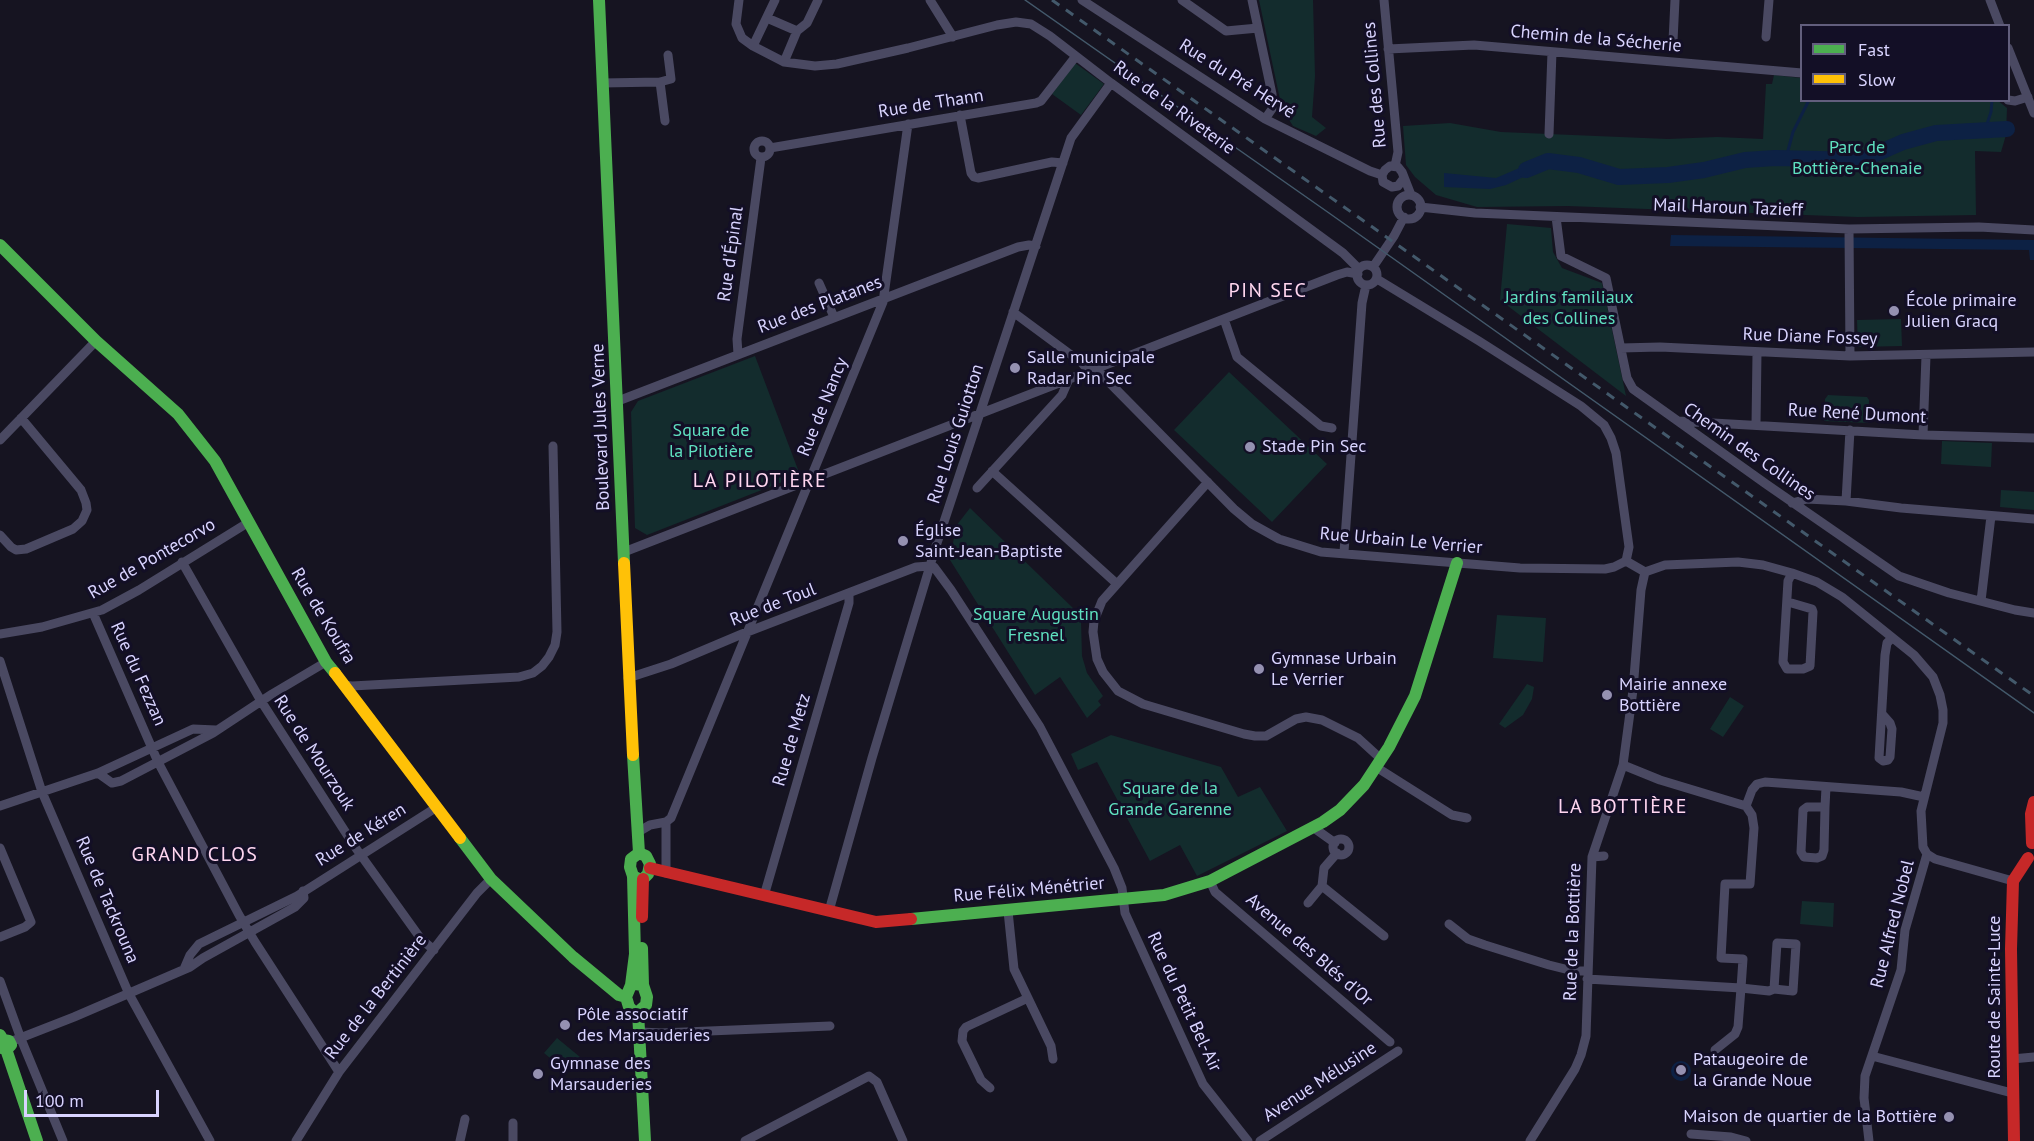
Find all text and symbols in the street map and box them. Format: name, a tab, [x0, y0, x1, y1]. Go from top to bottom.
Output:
street label: Rue des Collines	[1359, 21, 1391, 149]
street label: Chemin de la Sécherie	[1510, 21, 1682, 57]
legend	[1800, 24, 2010, 102]
street label: Rue du Pré Hervé	[1175, 35, 1299, 123]
text: Fast	[1858, 38, 1890, 61]
street label: Rue de la Riveterie	[1109, 57, 1239, 159]
text: Slow	[1858, 68, 1896, 91]
street label: Rue de Thann	[877, 85, 985, 123]
park label: Parc de Bottière-Chenaie	[1792, 137, 1922, 180]
street label: Mail Haroun Tazieff	[1653, 195, 1803, 221]
street label: Rue d'Épinal	[714, 205, 748, 303]
street label: Rue des Platanes	[755, 271, 885, 339]
district label: PIN SEC	[1228, 279, 1308, 303]
park label: Jardins familiaux des Collines	[1504, 287, 1634, 330]
place label: École primaire Julien Gracq	[1906, 290, 2017, 332]
marker: École primaire Julien Gracq	[1887, 304, 1901, 318]
street label: Rue Diane Fossey	[1742, 324, 1878, 350]
street label: Boulevard Jules Verne	[587, 343, 615, 511]
place label: Salle municipale Radar Pin Sec	[1027, 347, 1155, 389]
street label: Rue de Nancy	[793, 354, 853, 460]
street label: Rue Louis Guiotton	[923, 361, 989, 507]
marker: Salle municipale Radar Pin Sec	[1008, 361, 1022, 375]
street label: Chemin des Collines	[1679, 398, 1819, 506]
street label: Rue René Dumont	[1787, 400, 1927, 428]
park label: Square de la Pilotière	[669, 420, 753, 462]
place label: Stade Pin Sec	[1262, 436, 1366, 458]
marker: Stade Pin Sec	[1243, 440, 1257, 454]
district label: LA PILOTIÈRE	[693, 469, 827, 493]
street label: Rue de Pontecorvo	[85, 514, 219, 604]
place label: Église Saint-Jean-Baptiste	[915, 520, 1063, 562]
street label: Rue Urbain Le Verrier	[1319, 523, 1483, 559]
marker: Église Saint-Jean-Baptiste	[896, 534, 910, 548]
street label: Rue de Koufra	[286, 564, 360, 668]
street label: Rue de Toul	[727, 579, 819, 631]
park label: Square Augustin Fresnel	[973, 604, 1099, 646]
street label: Rue du Fezzan	[105, 619, 171, 729]
place label: Gymnase Urbain Le Verrier	[1271, 648, 1396, 690]
marker: Gymnase Urbain Le Verrier	[1252, 662, 1266, 676]
place label: Mairie annexe Bottière	[1619, 674, 1727, 716]
marker: Mairie annexe Bottière	[1600, 688, 1614, 702]
street label: Rue de Mourzouk	[269, 691, 359, 815]
street label: Rue de Metz	[768, 691, 816, 789]
park label: Square de la Grande Garenne	[1108, 778, 1232, 820]
district label: LA BOTTIÈRE	[1558, 795, 1688, 819]
street label: Rue de Kéren	[312, 799, 410, 871]
street label: Rue de Tackrouna	[71, 833, 143, 967]
district label: GRAND CLOS	[132, 843, 258, 867]
street label: Rue Alfred Nobel	[1867, 858, 1919, 990]
street label: Rue de la Bottière	[1560, 862, 1586, 1002]
street label: Rue Félix Ménétrier	[953, 873, 1105, 907]
street label: Avenue des Blés d'Or	[1241, 889, 1377, 1011]
street label: Route de Sainte-Luce	[1984, 916, 2006, 1078]
street label: Rue du Petit Bel-Air	[1142, 929, 1226, 1075]
street label: Rue de la Bertinière	[320, 930, 432, 1064]
place label: Pôle associatif des Marsauderies	[577, 1004, 710, 1046]
marker: Pôle associatif des Marsauderies	[558, 1018, 572, 1032]
street label: Avenue Mélusine	[1259, 1037, 1381, 1127]
place label: Pataugeoire de la Grande Noue	[1693, 1049, 1812, 1092]
place label: Gymnase des Marsauderies	[550, 1053, 652, 1096]
marker: Pataugeoire de la Grande Noue	[1674, 1063, 1688, 1077]
marker: Gymnase des Marsauderies	[531, 1067, 545, 1081]
scale bar	[27, 1078, 162, 1116]
text: 100 m	[35, 1089, 84, 1112]
place label: Maison de quartier de la Bottière	[1683, 1106, 1937, 1128]
marker: Maison de quartier de la Bottière	[1942, 1110, 1956, 1124]

